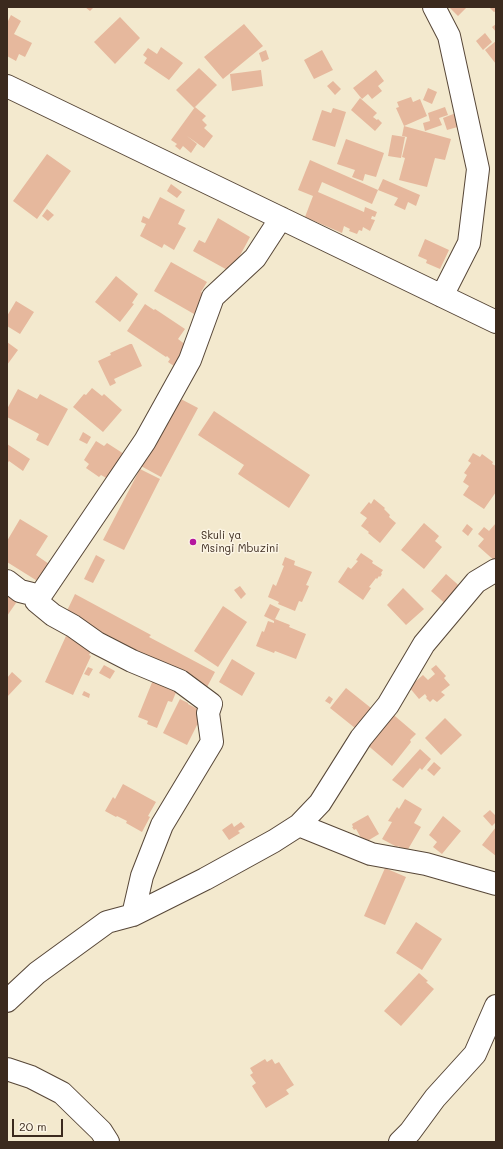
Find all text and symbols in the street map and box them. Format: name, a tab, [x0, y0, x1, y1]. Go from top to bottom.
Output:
place label: Skuli ya Msingi Mbuzini	[201, 529, 279, 555]
marker: Skuli ya Msingi Mbuzini	[188, 537, 198, 547]
scale bar	[14, 1111, 65, 1137]
text: 20 m	[19, 1118, 47, 1134]

